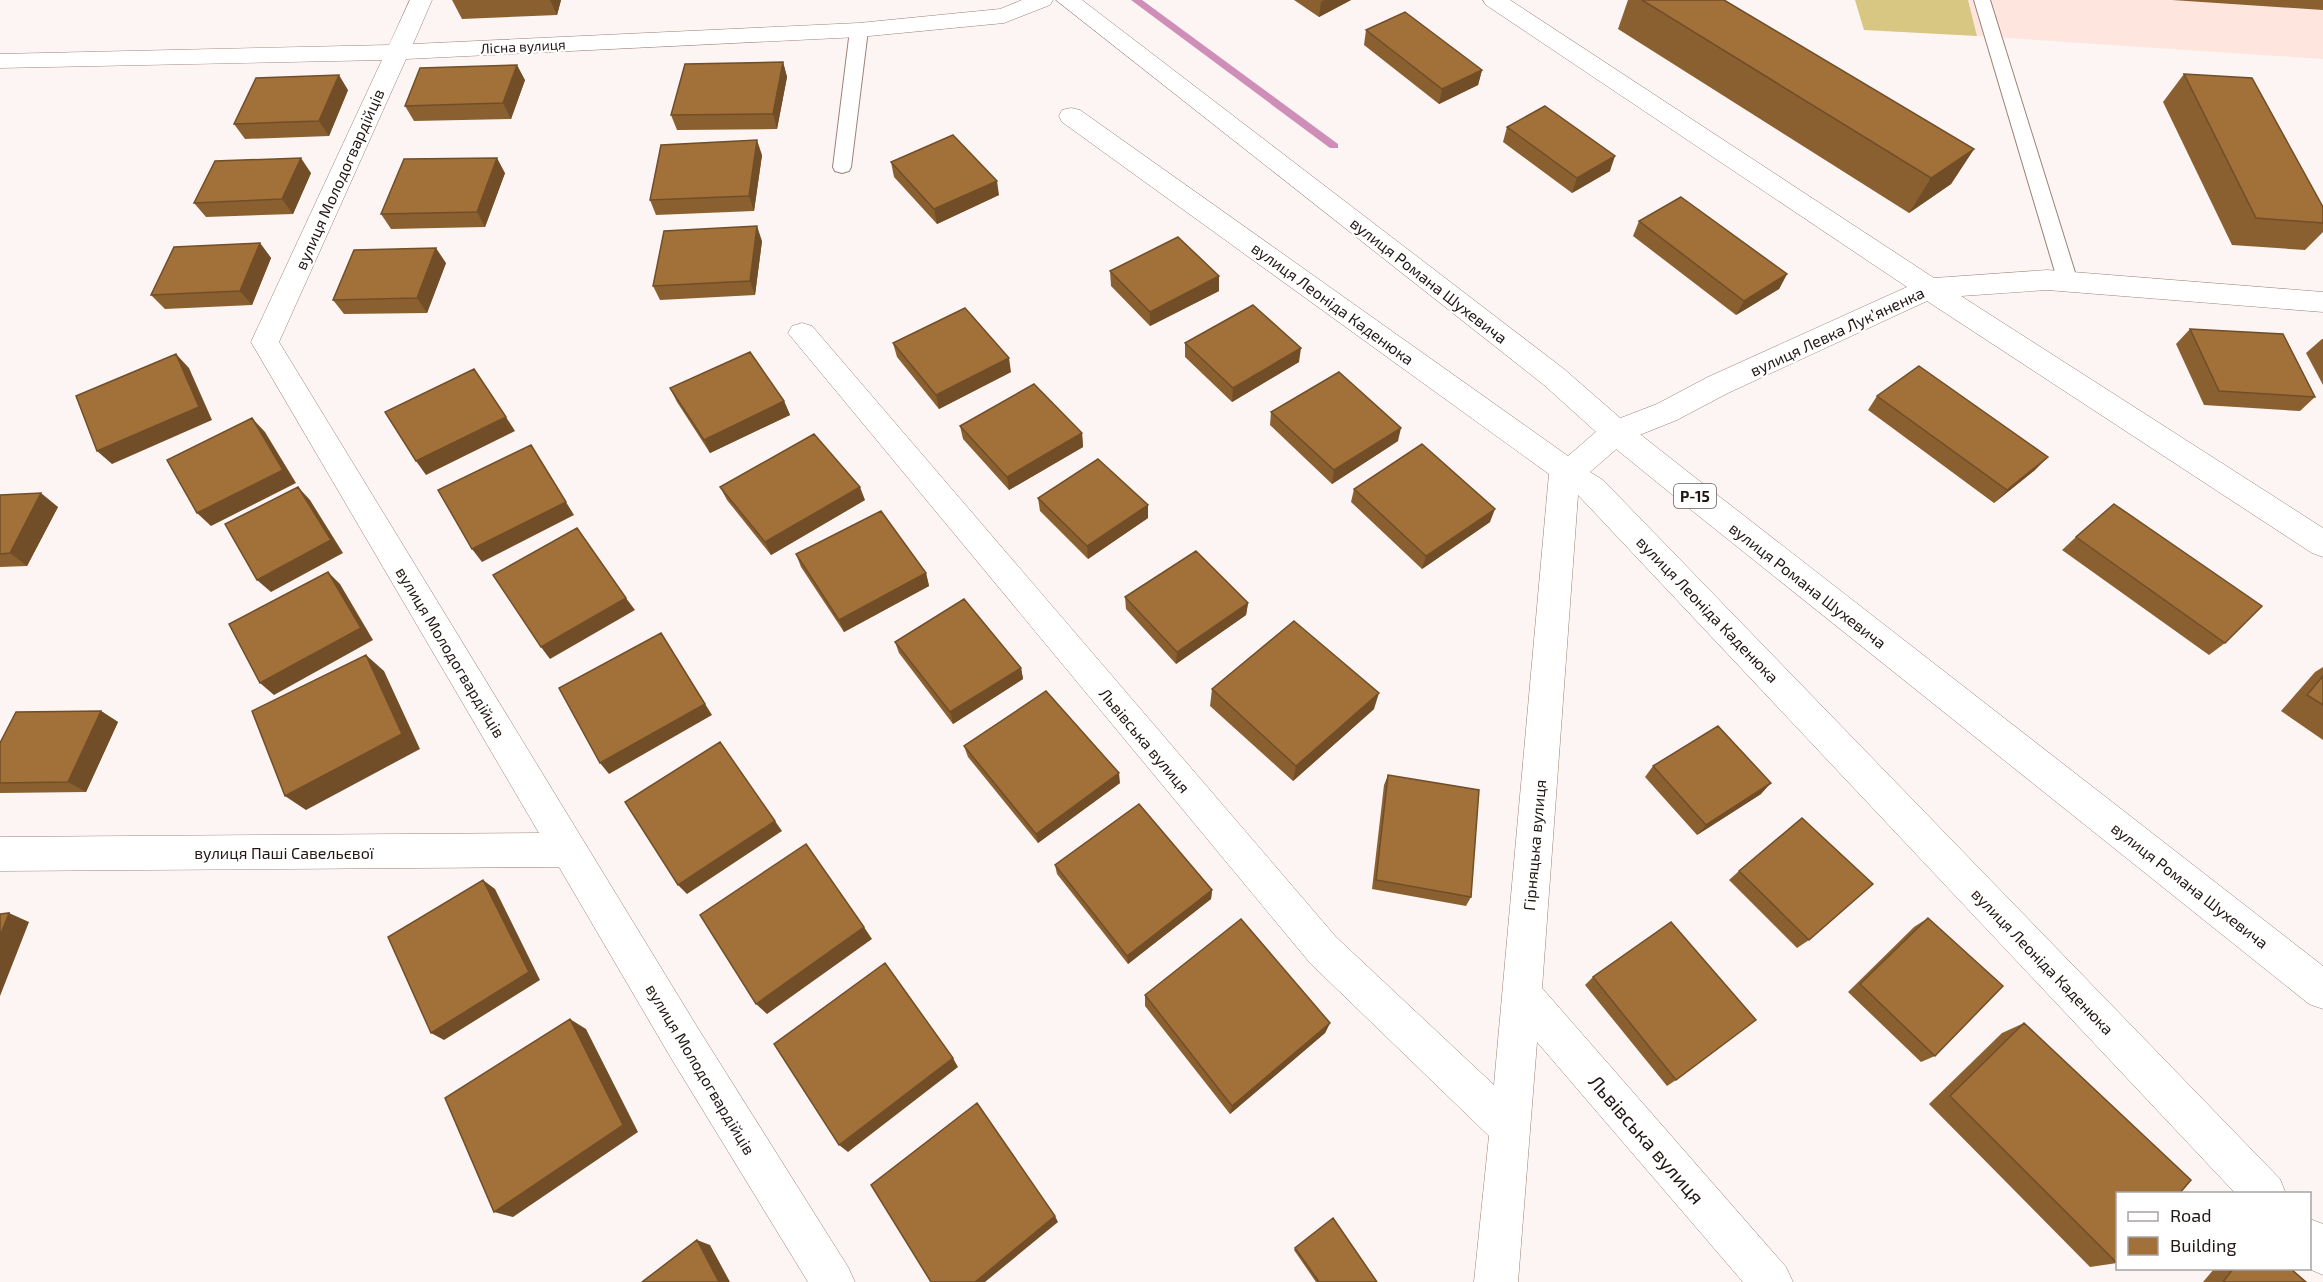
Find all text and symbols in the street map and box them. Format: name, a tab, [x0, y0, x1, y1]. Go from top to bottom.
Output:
street label: Лісна вулиця	[480, 35, 566, 57]
street label: вулиця Молодогвардійців	[290, 86, 388, 273]
street label: вулиця Романа Шухевича	[1346, 213, 1511, 348]
street label: вулиця Леоніда Каденюка	[1248, 238, 1418, 369]
street label: вулиця Левка Лукʼяненка	[1747, 282, 1928, 381]
road number: Р-15	[1674, 484, 1716, 508]
street label: вулиця Романа Шухевича	[1725, 518, 1890, 653]
street label: вулиця Леоніда Каденюка	[1632, 532, 1783, 687]
street label: вулиця Молодогвардійців	[392, 563, 510, 741]
street label: Львівська вулиця	[1095, 684, 1194, 797]
street label: Гірняцька вулиця	[1519, 779, 1550, 912]
street label: вулиця Романа Шухевича	[2107, 818, 2272, 953]
street label: вулиця Паші Савельєвої	[194, 843, 375, 863]
street label: вулиця Леоніда Каденюка	[1967, 884, 2118, 1039]
street label: вулиця Молодогвардійців	[642, 980, 760, 1158]
street label: Львівська вулиця	[1584, 1069, 1710, 1209]
legend	[2116, 1192, 2311, 1270]
text: Road	[2170, 1204, 2211, 1226]
text: Building	[2170, 1234, 2237, 1256]

